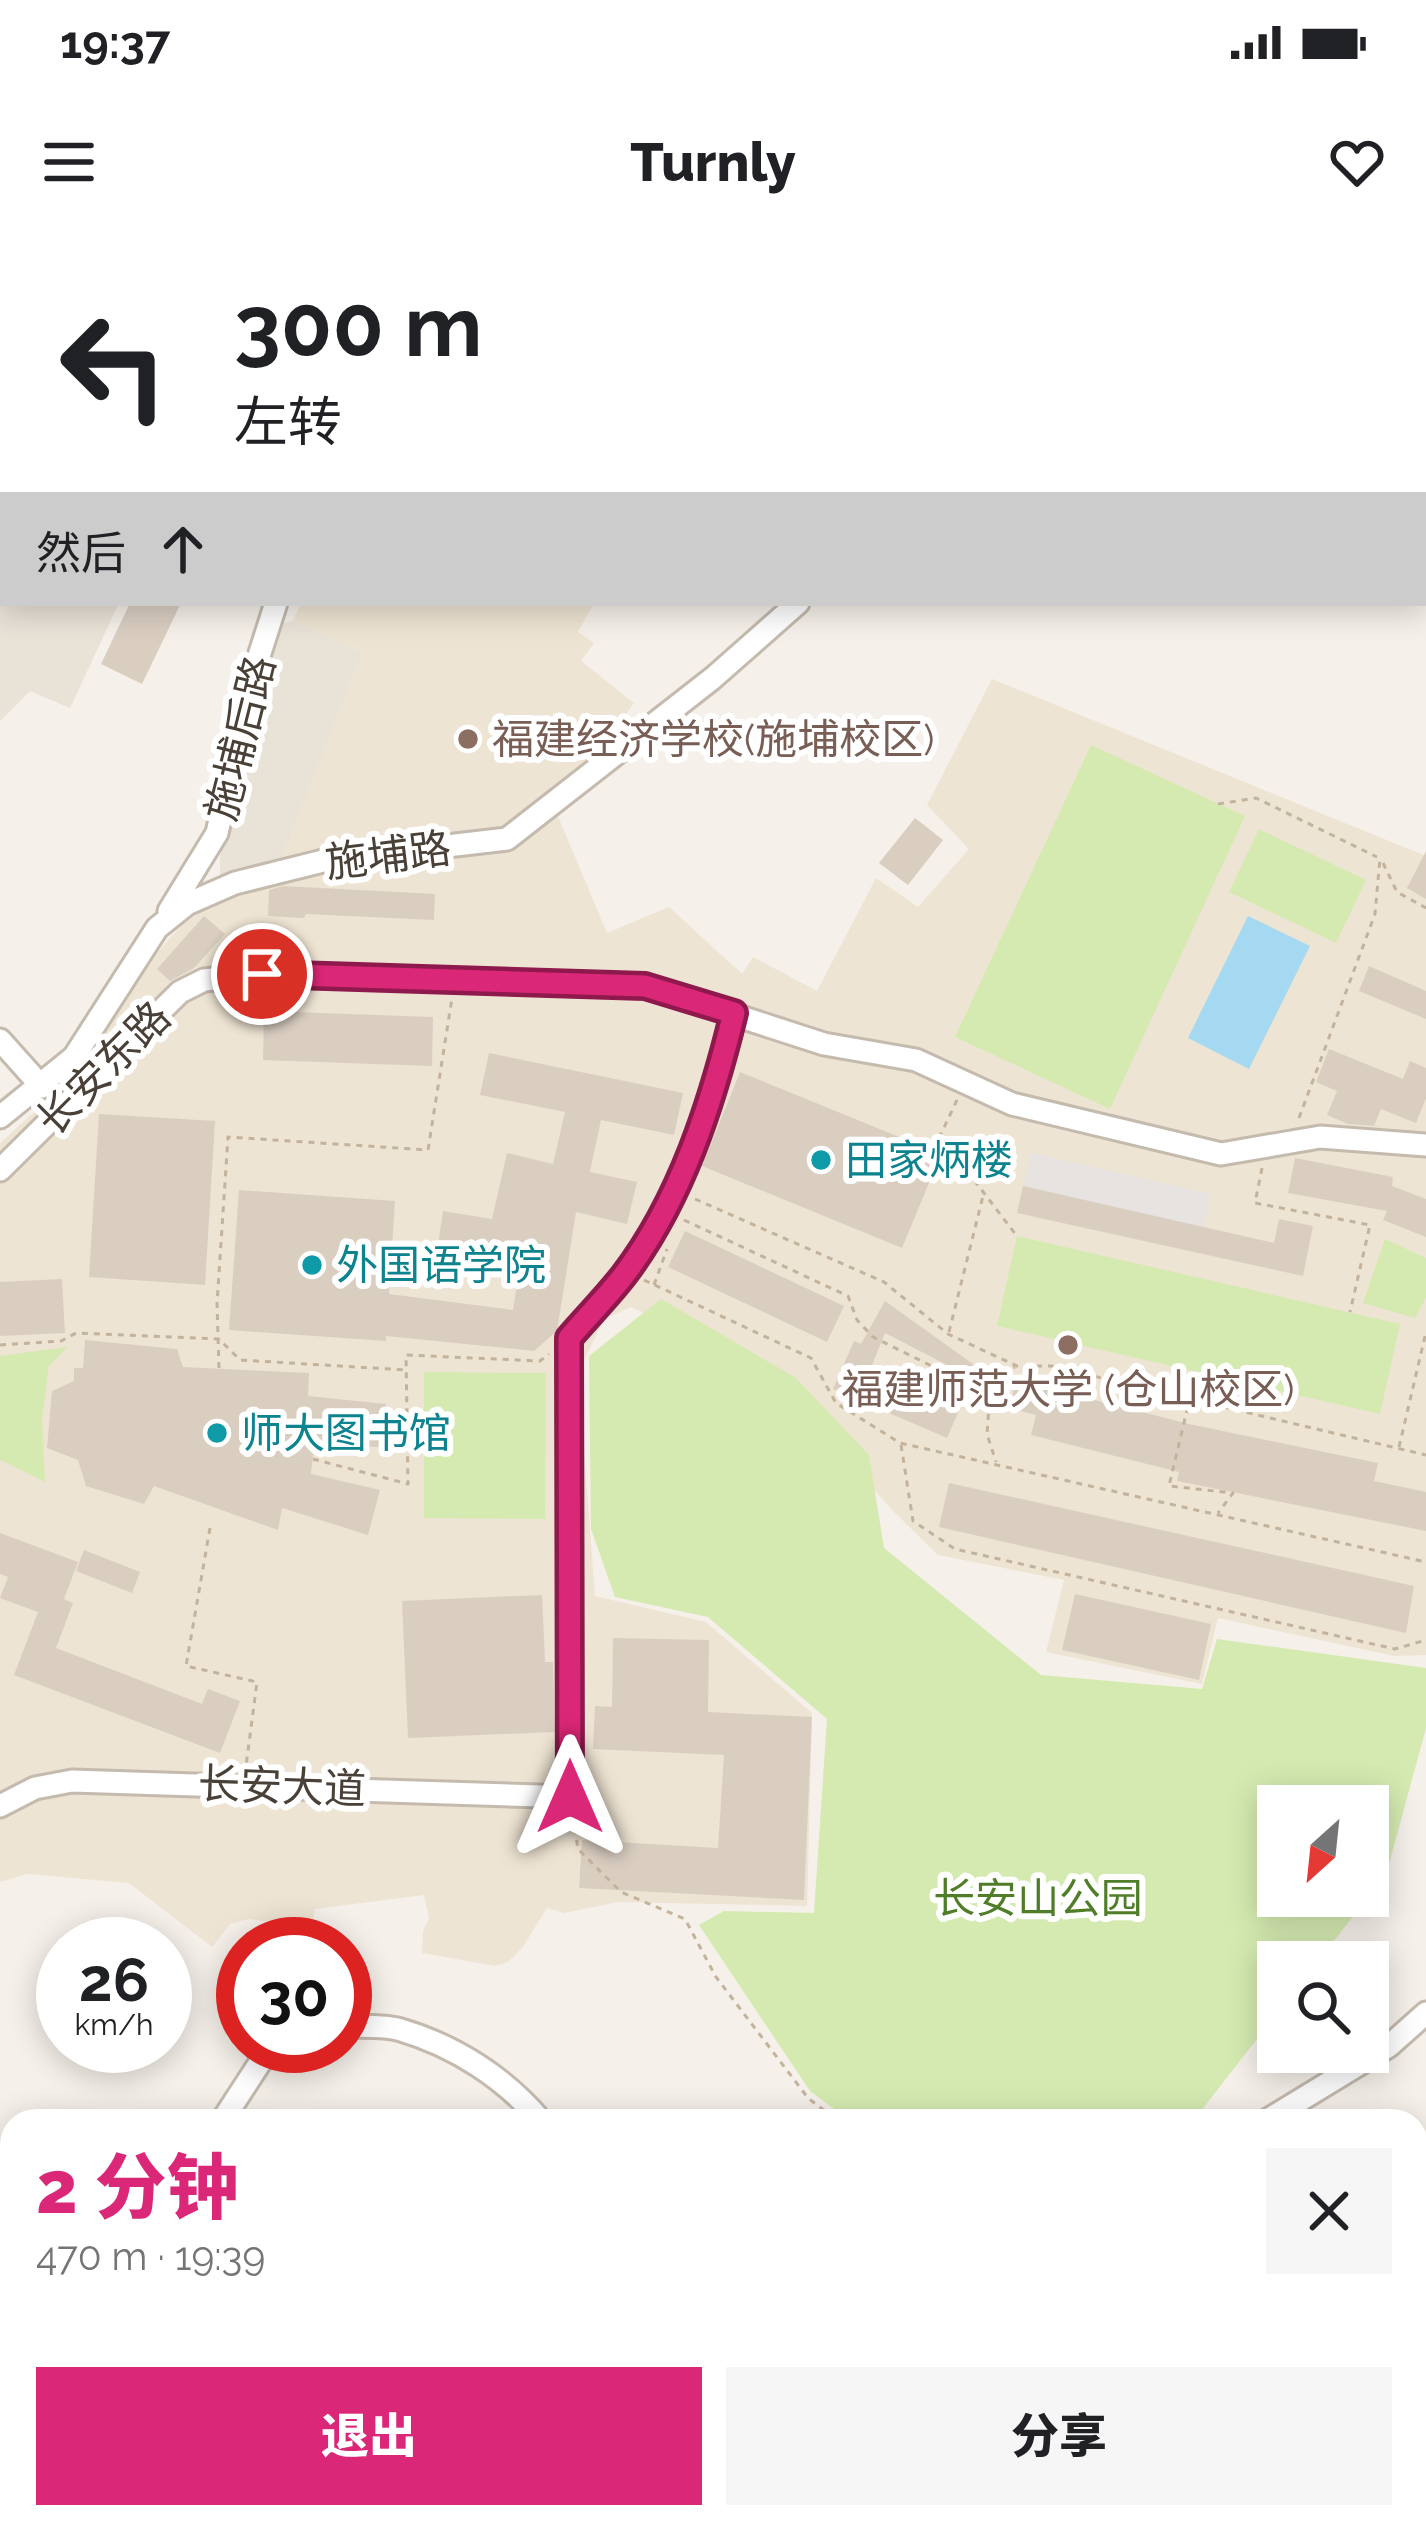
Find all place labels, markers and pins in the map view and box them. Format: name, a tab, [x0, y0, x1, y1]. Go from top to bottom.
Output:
place label: 福建经济学校(施埔校区)	[492, 715, 935, 764]
marker: 福建经济学校(施埔校区)	[455, 726, 481, 752]
pin	[211, 923, 313, 1025]
place label: 田家炳楼	[845, 1136, 1013, 1185]
marker: 田家炳楼	[808, 1147, 834, 1173]
place label: 外国语学院	[336, 1241, 546, 1290]
marker: 外国语学院	[299, 1252, 325, 1278]
marker: 福建师范大学 (仓山校区)	[1055, 1332, 1081, 1358]
place label: 福建师范大学 (仓山校区)	[841, 1365, 1295, 1414]
place label: 师大图书馆	[241, 1409, 451, 1458]
marker: 师大图书馆	[204, 1420, 230, 1446]

